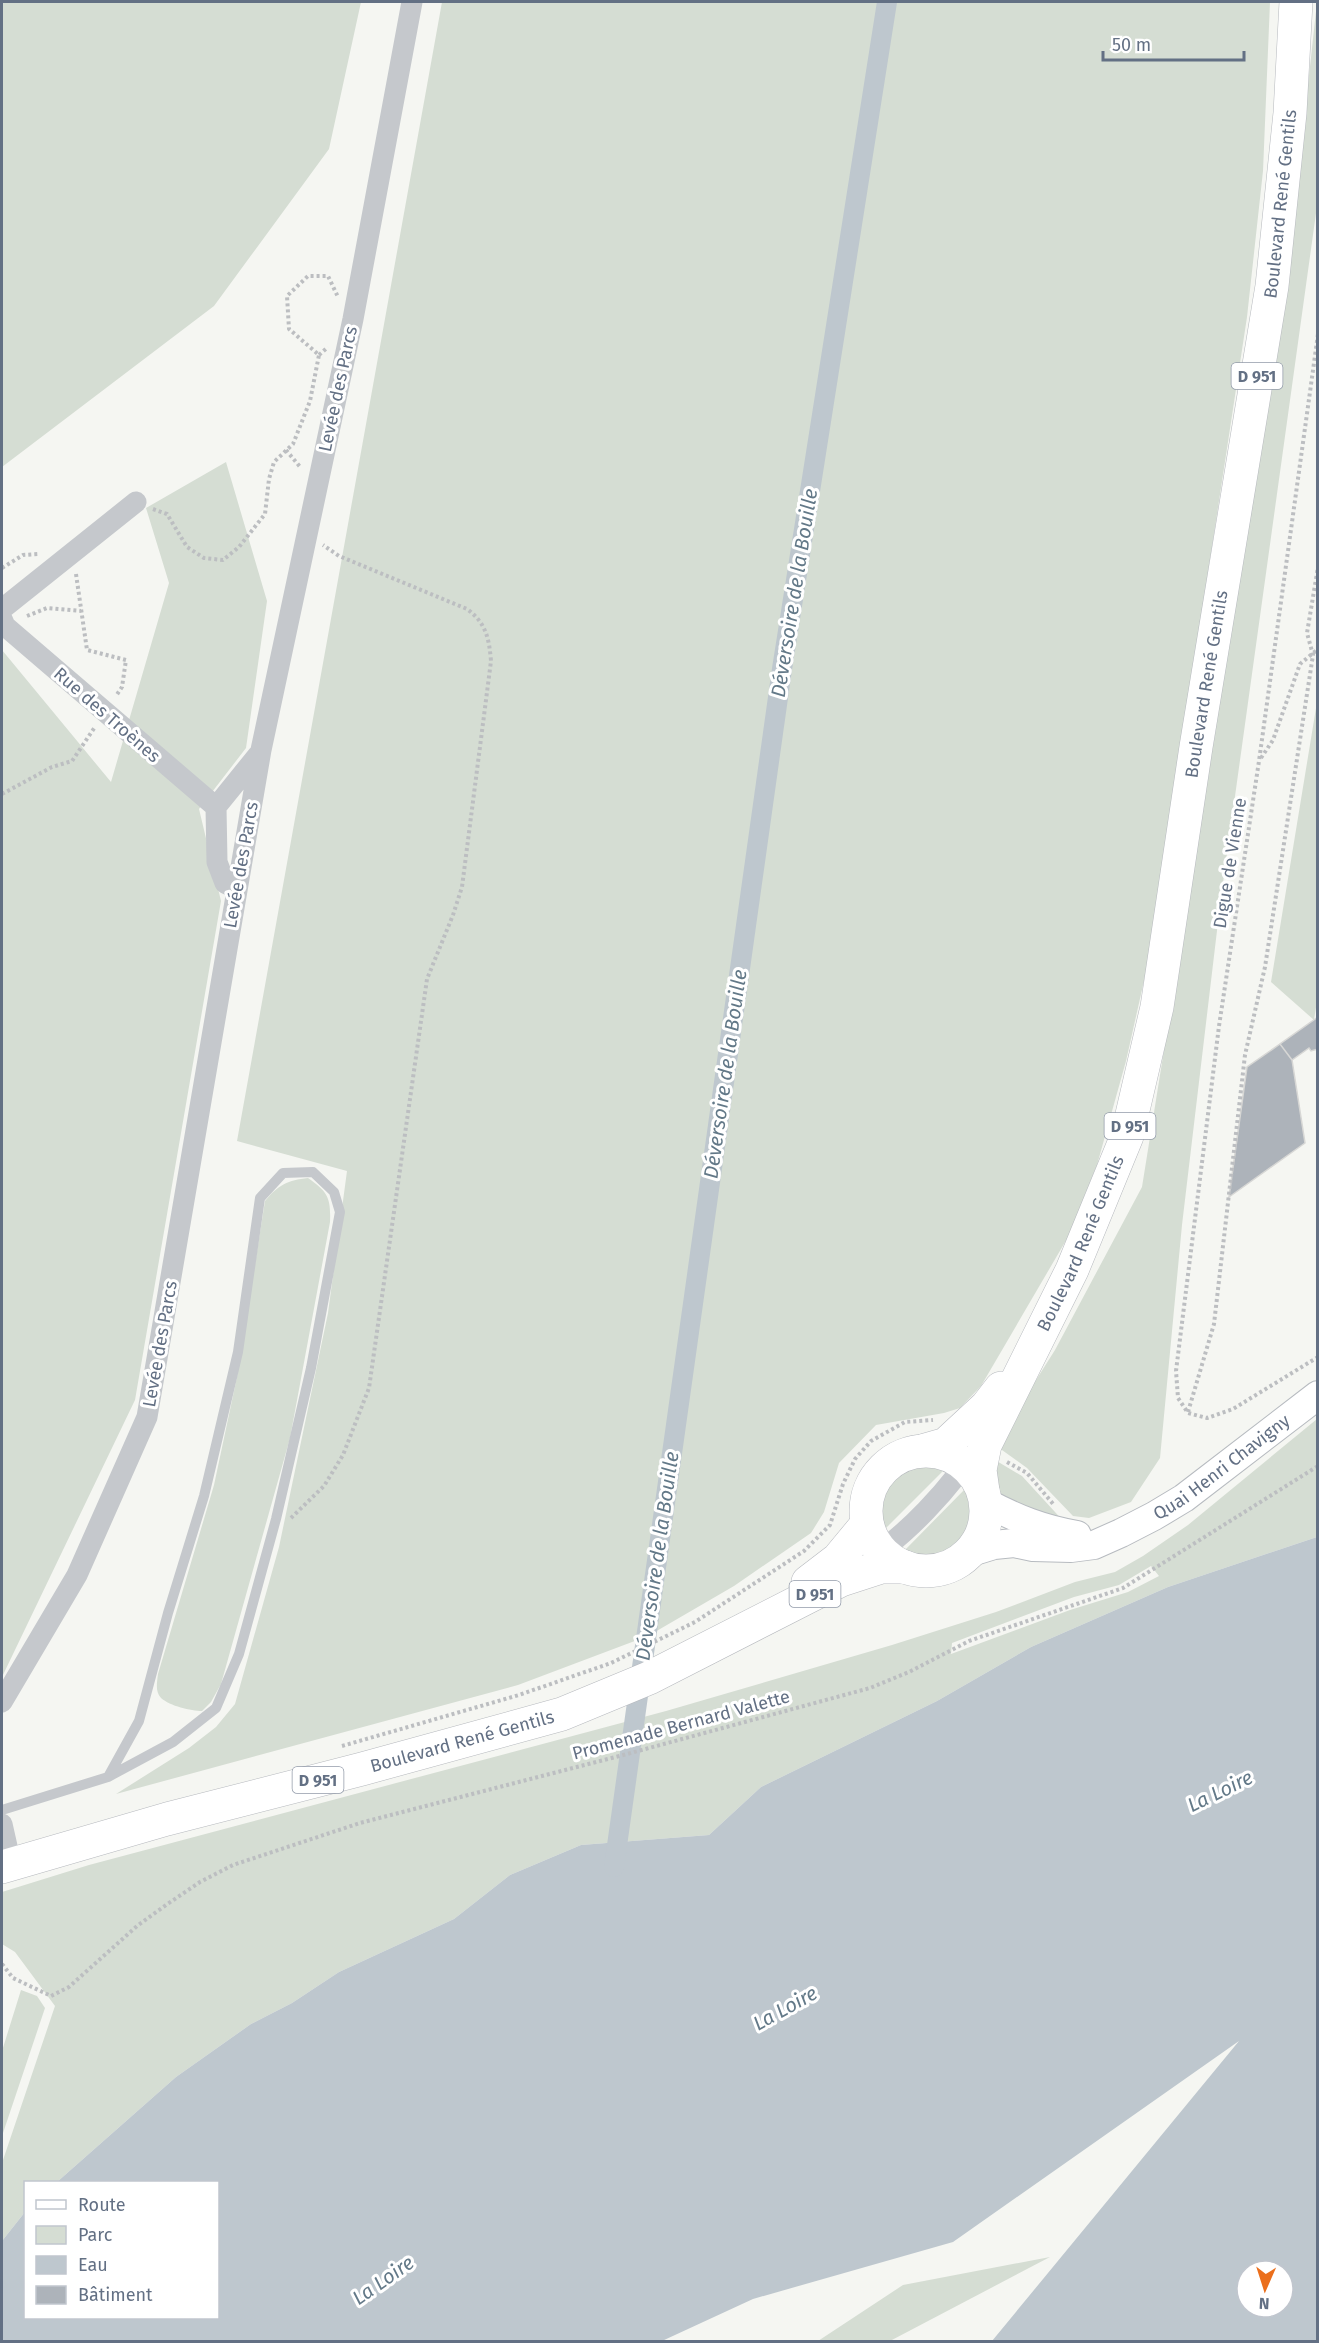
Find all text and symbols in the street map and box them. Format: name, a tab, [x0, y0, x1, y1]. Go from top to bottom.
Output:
scale bar	[1103, 24, 1244, 62]
text: 50 m	[1112, 34, 1151, 56]
street label: Boulevard René Gentils	[1259, 108, 1301, 300]
street label: Levée des Parcs	[314, 324, 362, 454]
road number: D 951	[1232, 363, 1282, 389]
water label: Déversoire de la Bouille	[766, 487, 822, 699]
street label: Boulevard René Gentils	[1180, 589, 1233, 780]
street label: Rue des Troènes	[49, 663, 165, 767]
street label: Digue de Vienne	[1209, 796, 1251, 930]
street label: Levée des Parcs	[219, 800, 263, 930]
water label: Déversoire de la Bouille	[698, 968, 752, 1180]
road number: D 951	[1104, 1113, 1156, 1139]
street label: Boulevard René Gentils	[1032, 1152, 1129, 1335]
street label: Levée des Parcs	[138, 1279, 182, 1409]
street label: Quai Henri Chavigny	[1149, 1410, 1294, 1525]
water label: Déversoire de la Bouille	[630, 1450, 684, 1662]
road number: D 951	[790, 1581, 840, 1607]
street label: Promenade Bernard Valette	[570, 1685, 792, 1765]
street label: Boulevard René Gentils	[368, 1706, 557, 1777]
water label: La Loire	[1183, 1765, 1257, 1817]
road number: D 951	[292, 1767, 344, 1793]
water label: La Loire	[749, 1981, 821, 2035]
legend	[24, 2181, 219, 2319]
text: Route	[78, 2194, 126, 2216]
text: Parc	[78, 2224, 113, 2246]
water label: La Loire	[348, 2250, 418, 2310]
text: Eau	[78, 2254, 108, 2276]
north arrow	[1235, 2259, 1295, 2319]
text: Bâtiment	[78, 2284, 153, 2306]
text: N	[1258, 2294, 1270, 2313]

